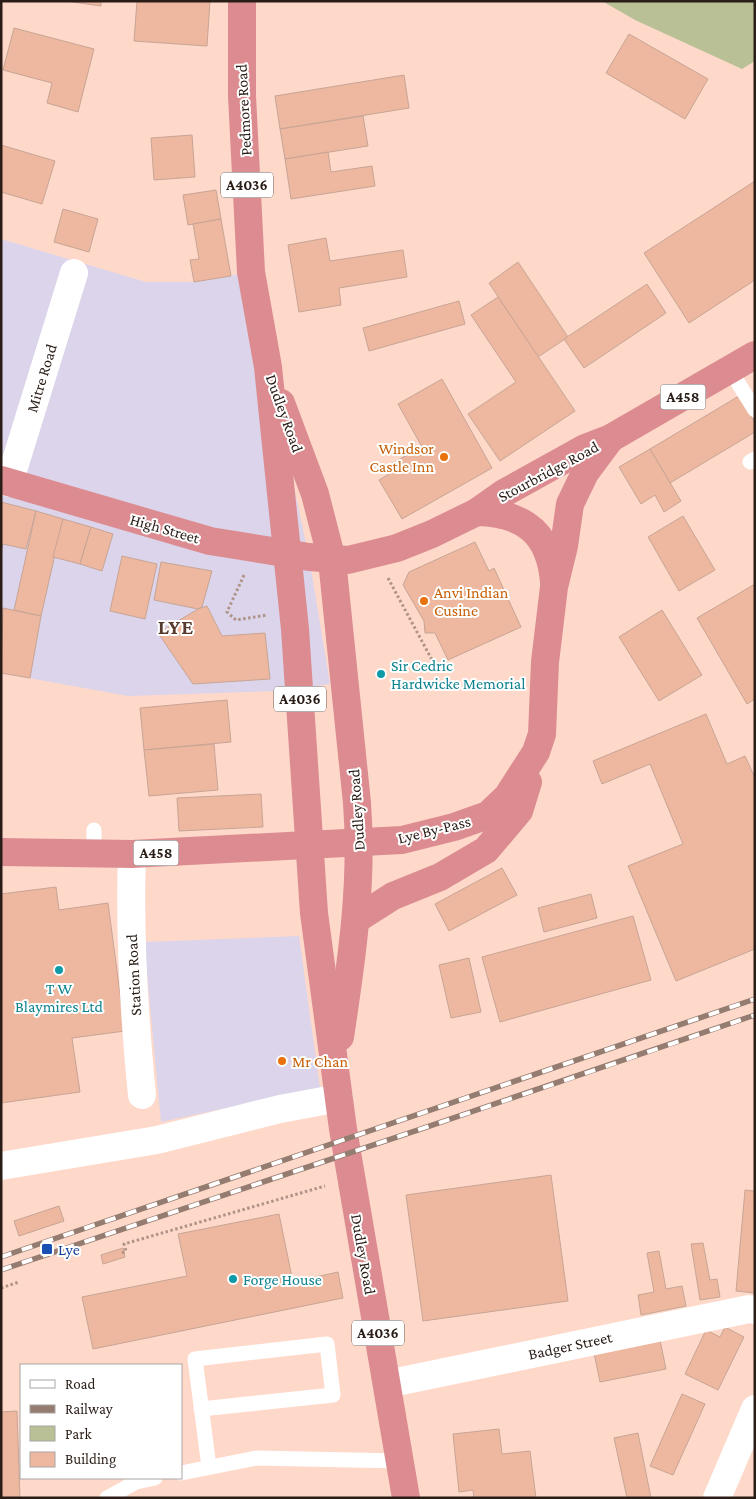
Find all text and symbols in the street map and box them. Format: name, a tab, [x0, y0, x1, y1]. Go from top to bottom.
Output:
street label: Pedmore Road	[233, 63, 254, 156]
road number: A4036	[221, 172, 273, 198]
street label: Mitre Road	[23, 341, 60, 414]
street label: Dudley Road	[262, 372, 307, 455]
road number: A458	[660, 384, 706, 410]
street label: Stourbridge Road	[495, 438, 602, 506]
place label: Windsor Castle Inn	[369, 440, 434, 475]
marker: Windsor Castle Inn	[438, 451, 450, 463]
street label: High Street	[128, 510, 202, 548]
place label: Anvi Indian Cusine	[434, 584, 509, 619]
marker: Anvi Indian Cusine	[418, 595, 430, 607]
district label: LYE	[158, 615, 194, 639]
place label: Sir Cedric Hardwicke Memorial	[391, 657, 525, 692]
marker: Sir Cedric Hardwicke Memorial	[375, 668, 387, 680]
road number: A4036	[274, 686, 326, 712]
street label: Dudley Road	[345, 768, 369, 851]
street label: Lye By-Pass	[396, 812, 473, 848]
road number: A458	[134, 840, 178, 866]
street label: Station Road	[123, 933, 144, 1016]
marker: T W Blaymires Ltd	[53, 964, 65, 976]
place label: T W Blaymires Ltd	[15, 980, 104, 1016]
place label: Mr Chan	[292, 1053, 348, 1070]
marker: Mr Chan	[276, 1055, 288, 1067]
street label: Dudley Road	[347, 1212, 379, 1296]
place label: Lye	[58, 1241, 80, 1259]
marker: Lye	[40, 1242, 54, 1256]
place label: Forge House	[243, 1271, 322, 1289]
marker: Forge House	[227, 1273, 239, 1285]
road number: A4036	[352, 1320, 404, 1346]
street label: Badger Street	[527, 1328, 615, 1364]
legend	[20, 1364, 182, 1479]
text: Road	[65, 1376, 96, 1392]
text: Railway	[65, 1401, 113, 1418]
text: Park	[65, 1426, 92, 1442]
text: Building	[65, 1451, 116, 1468]

